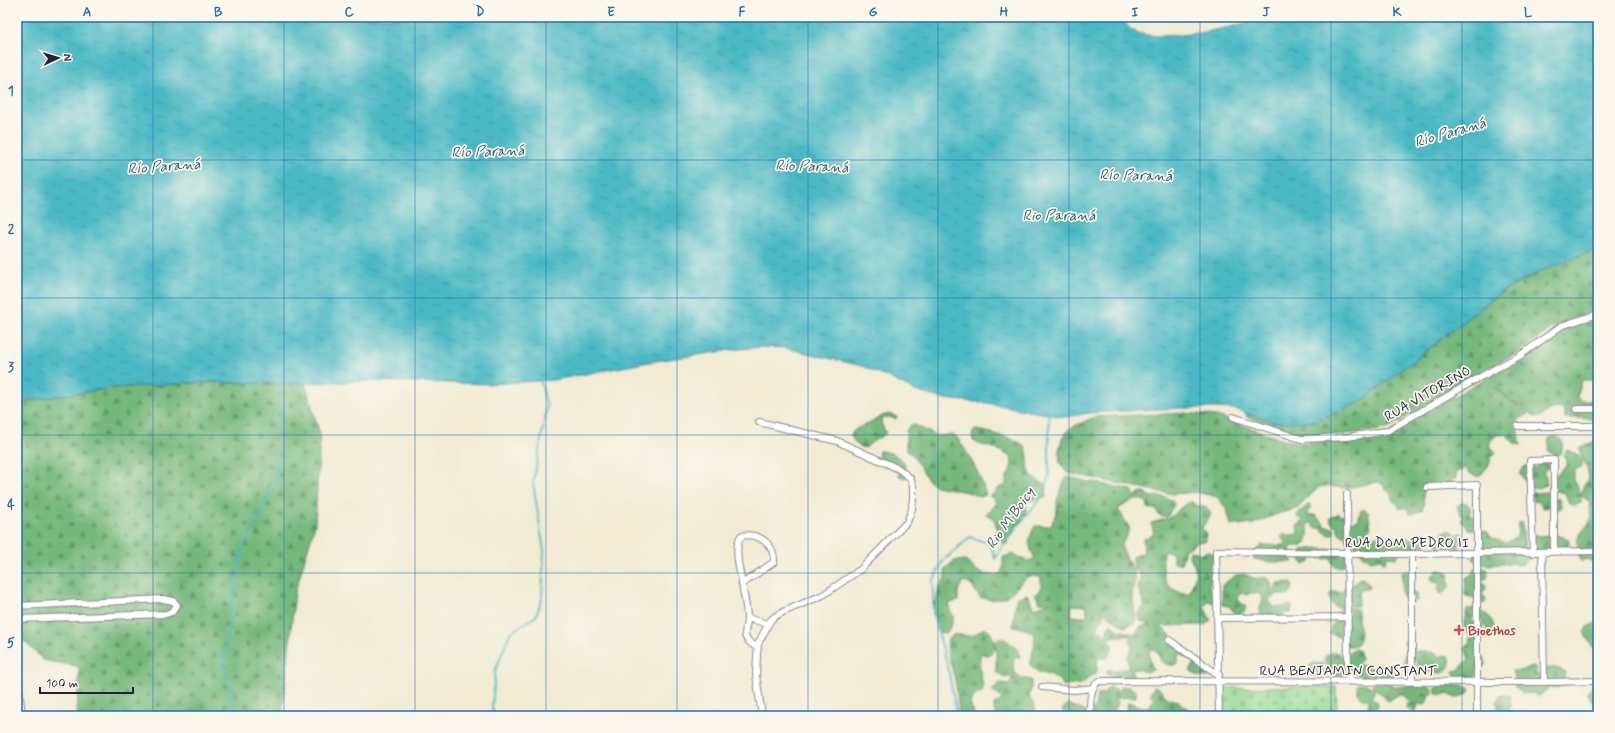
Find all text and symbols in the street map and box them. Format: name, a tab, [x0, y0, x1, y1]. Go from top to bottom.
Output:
text: A	[83, 4, 91, 21]
text: B	[214, 4, 223, 21]
text: C	[344, 4, 354, 21]
text: D	[476, 4, 485, 21]
text: E	[607, 4, 615, 21]
text: F	[739, 4, 746, 21]
text: G	[869, 4, 878, 21]
text: H	[1000, 4, 1009, 21]
text: I	[1132, 4, 1139, 21]
text: J	[1262, 4, 1270, 21]
text: K	[1392, 4, 1402, 21]
text: L	[1524, 4, 1533, 21]
north arrow	[38, 38, 78, 78]
text: N	[60, 53, 74, 62]
text: 1	[8, 83, 14, 100]
water label: Río Paraná	[1412, 113, 1488, 153]
water label: Río Paraná	[451, 141, 525, 163]
water label: Río Paraná	[127, 154, 201, 180]
water label: Río Paraná	[775, 156, 849, 178]
water label: Río Paraná	[1099, 165, 1173, 187]
water label: Rio Paraná	[1022, 206, 1096, 226]
text: 2	[8, 221, 15, 238]
text: 3	[8, 359, 14, 376]
street label: RUA VITORINO	[1381, 362, 1474, 426]
water label: Rio M'Boicy	[982, 483, 1041, 553]
text: 4	[7, 497, 15, 514]
street label: RUA DOM PEDRO II	[1345, 534, 1469, 552]
place label: Bioethos	[1468, 622, 1516, 640]
marker: Bioethos	[1453, 624, 1465, 636]
text: 5	[7, 635, 15, 652]
street label: RUA BENJAMIN CONSTANT	[1259, 662, 1437, 680]
scale bar	[40, 669, 133, 695]
text: 100 m	[46, 676, 78, 692]

